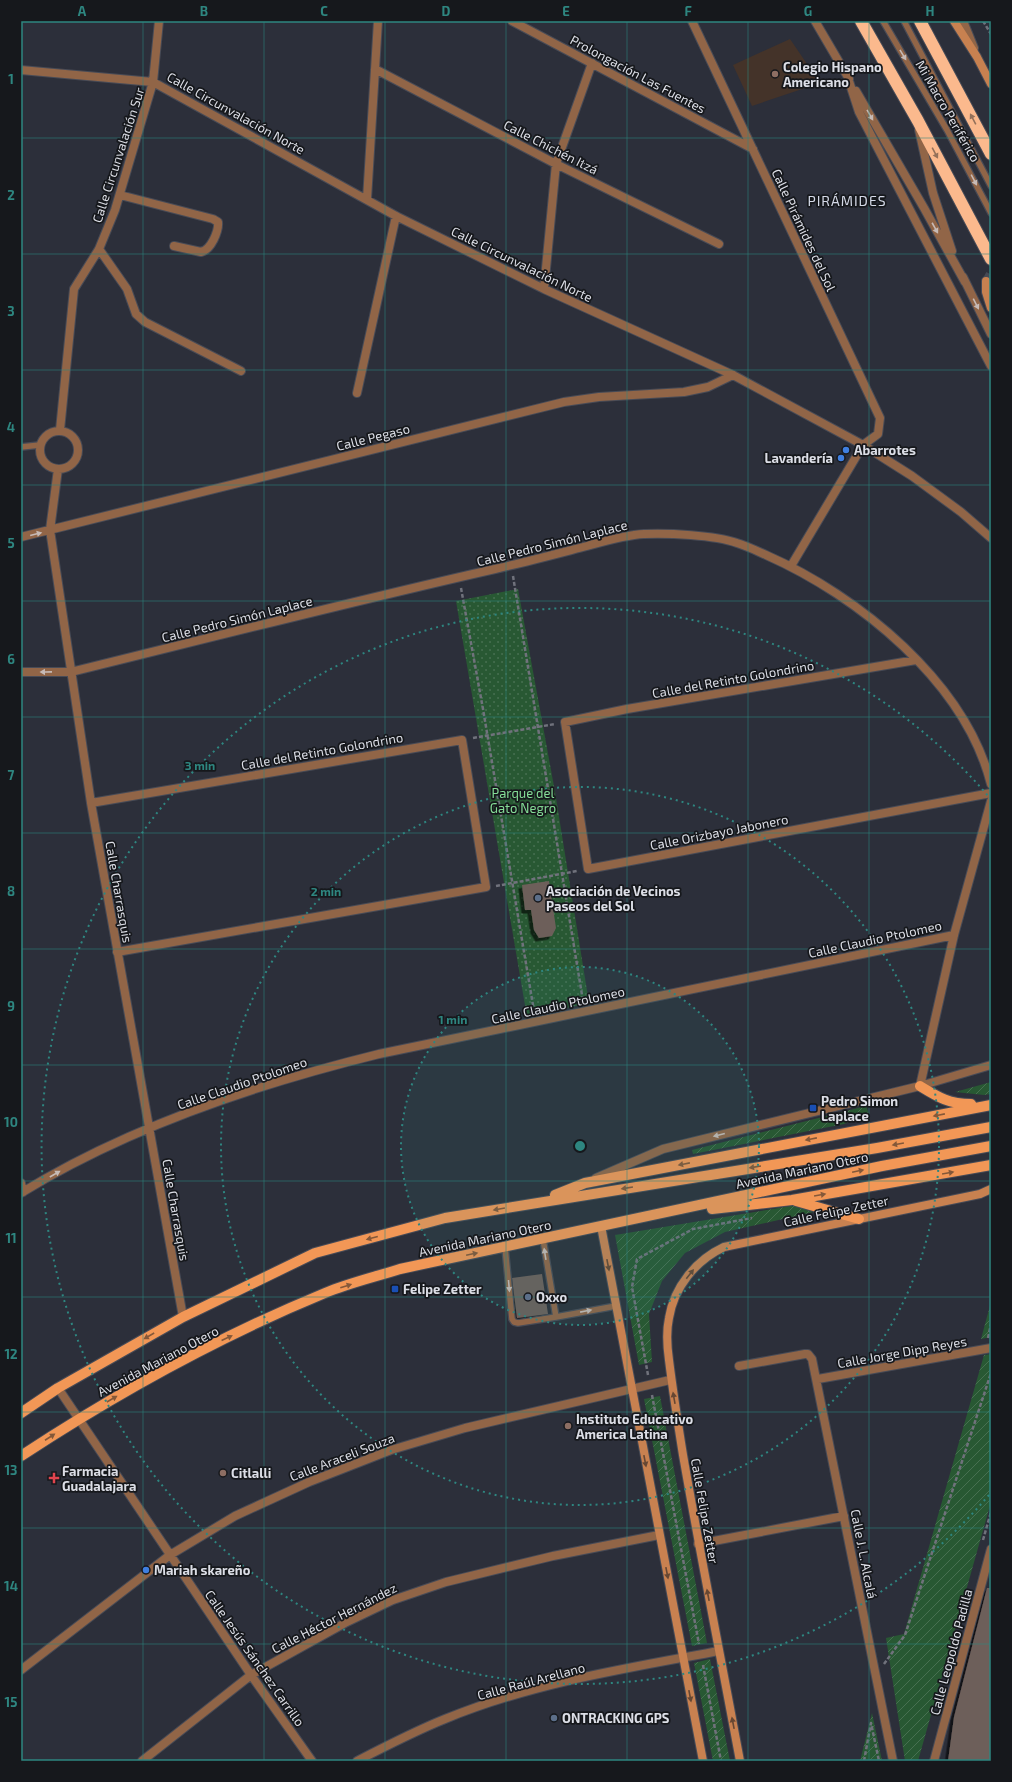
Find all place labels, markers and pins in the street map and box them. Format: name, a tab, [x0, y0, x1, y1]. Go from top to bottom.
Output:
place label: Colegio Hispano Americano	[783, 59, 882, 90]
marker: Colegio Hispano Americano	[770, 69, 780, 79]
place label: Abarrotes	[854, 442, 916, 458]
marker: Abarrotes	[841, 445, 851, 455]
place label: Lavandería	[765, 450, 833, 466]
marker: Lavandería	[836, 453, 846, 463]
place label: Asociación de Vecinos Paseos del Sol	[546, 883, 681, 914]
marker: Asociación de Vecinos Paseos del Sol	[533, 893, 543, 903]
place label: Pedro Simon Laplace	[821, 1093, 898, 1124]
marker: Pedro Simon Laplace	[808, 1103, 818, 1113]
centre of rings	[573, 1139, 587, 1153]
place label: Felipe Zetter	[403, 1281, 482, 1297]
marker: Felipe Zetter	[390, 1284, 400, 1294]
place label: Oxxo	[536, 1289, 568, 1305]
marker: Oxxo	[523, 1292, 533, 1302]
place label: Instituto Educativo America Latina	[576, 1411, 693, 1442]
marker: Instituto Educativo America Latina	[563, 1421, 573, 1431]
place label: Farmacia Guadalajara	[62, 1463, 136, 1494]
place label: Citlalli	[231, 1465, 271, 1481]
marker: Citlalli	[218, 1468, 228, 1478]
marker: Farmacia Guadalajara	[49, 1473, 59, 1483]
place label: Mariah skareño	[154, 1562, 251, 1578]
marker: Mariah skareño	[141, 1565, 151, 1575]
place label: ONTRACKING GPS	[562, 1710, 670, 1726]
marker: ONTRACKING GPS	[549, 1713, 559, 1723]

